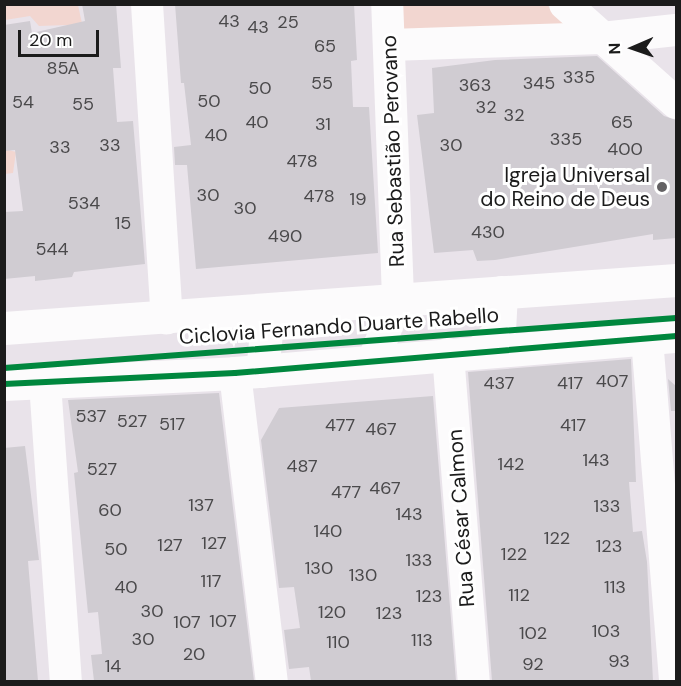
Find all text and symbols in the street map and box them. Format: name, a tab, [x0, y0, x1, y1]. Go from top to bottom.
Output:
house number: 43	[218, 10, 240, 32]
house number: 25	[277, 11, 299, 33]
house number: 43	[247, 16, 269, 38]
scale bar	[21, 18, 102, 56]
north arrow	[603, 18, 663, 78]
text: 20 m	[29, 28, 72, 52]
street label: Rua Sebastião Perovano	[376, 34, 410, 268]
house number: 65	[314, 35, 336, 57]
text: N	[604, 42, 625, 55]
house number: 85A	[46, 57, 80, 79]
house number: 335	[563, 66, 595, 88]
house number: 55	[311, 72, 333, 94]
house number: 345	[523, 72, 555, 94]
house number: 363	[459, 74, 491, 96]
house number: 50	[248, 77, 272, 99]
house number: 50	[197, 90, 221, 112]
house number: 54	[12, 91, 34, 113]
house number: 55	[72, 93, 94, 115]
house number: 32	[475, 96, 497, 118]
house number: 32	[503, 104, 525, 126]
house number: 40	[245, 111, 269, 133]
house number: 65	[611, 111, 633, 133]
house number: 31	[315, 113, 331, 135]
house number: 40	[204, 124, 228, 146]
house number: 335	[550, 128, 582, 150]
house number: 33	[99, 134, 121, 156]
house number: 30	[440, 134, 462, 156]
house number: 33	[49, 136, 71, 158]
house number: 400	[607, 138, 643, 160]
house number: 478	[286, 150, 318, 172]
place label: Igreja Universal do Reino de Deus	[480, 162, 650, 212]
marker: Igreja Universal do Reino de Deus	[655, 180, 669, 194]
house number: 30	[197, 184, 219, 206]
house number: 478	[303, 185, 335, 207]
house number: 19	[350, 188, 366, 210]
house number: 534	[68, 192, 100, 214]
house number: 30	[234, 197, 256, 219]
house number: 15	[115, 212, 131, 234]
house number: 430	[471, 221, 505, 243]
house number: 490	[268, 225, 302, 247]
house number: 544	[36, 238, 68, 260]
street label: Ciclovia Fernando Duarte Rabello	[178, 302, 500, 350]
house number: 407	[596, 370, 628, 392]
house number: 437	[484, 372, 514, 394]
house number: 417	[557, 372, 583, 394]
house number: 537	[76, 405, 106, 427]
house number: 527	[117, 410, 147, 432]
house number: 517	[159, 413, 185, 435]
house number: 477	[325, 414, 355, 436]
house number: 417	[560, 414, 586, 436]
house number: 467	[365, 418, 397, 440]
street label: Rua César Calmon	[442, 428, 480, 608]
house number: 143	[582, 449, 610, 471]
house number: 142	[498, 453, 524, 475]
house number: 487	[286, 455, 318, 477]
house number: 527	[87, 458, 117, 480]
house number: 467	[369, 477, 401, 499]
house number: 477	[331, 481, 361, 503]
house number: 137	[188, 494, 214, 516]
house number: 133	[594, 495, 620, 517]
house number: 60	[98, 499, 122, 521]
house number: 143	[395, 503, 423, 525]
house number: 140	[314, 520, 342, 542]
house number: 122	[544, 527, 570, 549]
house number: 127	[201, 532, 227, 554]
house number: 127	[157, 534, 183, 556]
house number: 123	[596, 535, 622, 557]
house number: 50	[104, 538, 128, 560]
house number: 122	[501, 543, 527, 565]
house number: 133	[406, 549, 432, 571]
house number: 130	[305, 557, 333, 579]
house number: 130	[349, 564, 377, 586]
house number: 117	[201, 570, 221, 592]
house number: 40	[114, 576, 138, 598]
house number: 113	[604, 576, 626, 598]
house number: 112	[508, 584, 530, 606]
house number: 123	[416, 585, 442, 607]
house number: 30	[141, 600, 163, 622]
house number: 120	[318, 601, 346, 623]
house number: 123	[376, 602, 402, 624]
house number: 107	[209, 610, 237, 632]
house number: 107	[173, 611, 201, 633]
house number: 103	[592, 620, 620, 642]
house number: 102	[519, 622, 547, 644]
house number: 30	[132, 628, 154, 650]
house number: 113	[411, 629, 433, 651]
house number: 110	[326, 631, 350, 653]
house number: 20	[183, 643, 205, 665]
house number: 93	[608, 650, 630, 672]
house number: 92	[522, 653, 544, 675]
house number: 14	[105, 655, 121, 677]

